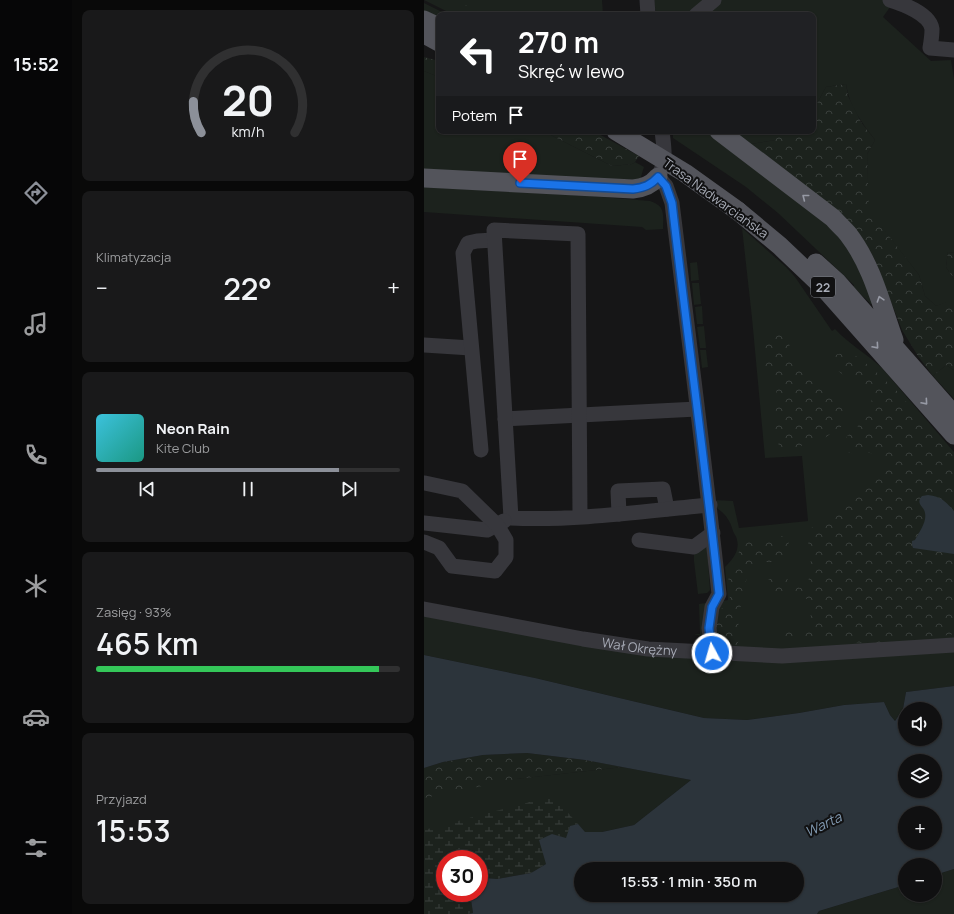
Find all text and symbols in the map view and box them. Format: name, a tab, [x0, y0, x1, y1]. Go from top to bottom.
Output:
text: 270 m	[518, 23, 599, 61]
icon: left	[452, 28, 504, 80]
text: 15:52	[13, 52, 59, 76]
text: Skręć w lewo	[518, 59, 624, 83]
text: 20	[222, 72, 274, 128]
icon: arrive	[505, 104, 527, 126]
text: Potem	[452, 105, 497, 126]
text: km/h	[231, 122, 265, 141]
pin	[503, 142, 537, 183]
icon: arrive	[509, 148, 531, 170]
street label: Trasa Nadwarciańska	[660, 154, 772, 242]
icon: directions	[22, 179, 50, 207]
one-way arrow	[802, 194, 809, 201]
text: Klimatyzacja	[96, 248, 171, 266]
text: 22°	[223, 268, 272, 309]
text: −	[96, 273, 108, 303]
text: +	[387, 273, 400, 303]
road number: 22	[811, 277, 835, 297]
one-way arrow	[876, 296, 884, 303]
icon: music	[22, 310, 50, 338]
one-way arrow	[871, 341, 878, 349]
one-way arrow	[920, 397, 927, 405]
text: Neon Rain	[156, 418, 230, 439]
text: Kite Club	[156, 439, 210, 457]
icon: phone	[22, 441, 50, 469]
icon: previous	[136, 478, 158, 500]
icon: pause	[237, 478, 259, 500]
icon: next	[338, 478, 360, 500]
icon: climate	[22, 572, 50, 600]
text: Zasięg · 93%	[96, 603, 171, 621]
text: 465 km	[96, 623, 198, 664]
position arrow	[691, 632, 733, 674]
street label: Wał Okrężny	[601, 633, 678, 660]
map controls	[898, 702, 942, 902]
button: sound	[898, 702, 942, 746]
icon: car	[22, 703, 50, 731]
button: layers	[898, 754, 942, 798]
text: Przyjazd	[96, 790, 147, 808]
water label: Warta	[801, 806, 846, 841]
button: +	[898, 806, 942, 850]
text: 15:53	[96, 810, 171, 851]
icon: filters	[22, 834, 50, 862]
speed limit sign: 30	[436, 850, 488, 902]
button: −	[898, 858, 942, 902]
text: 15:53 · 1 min · 350 m	[621, 871, 757, 892]

